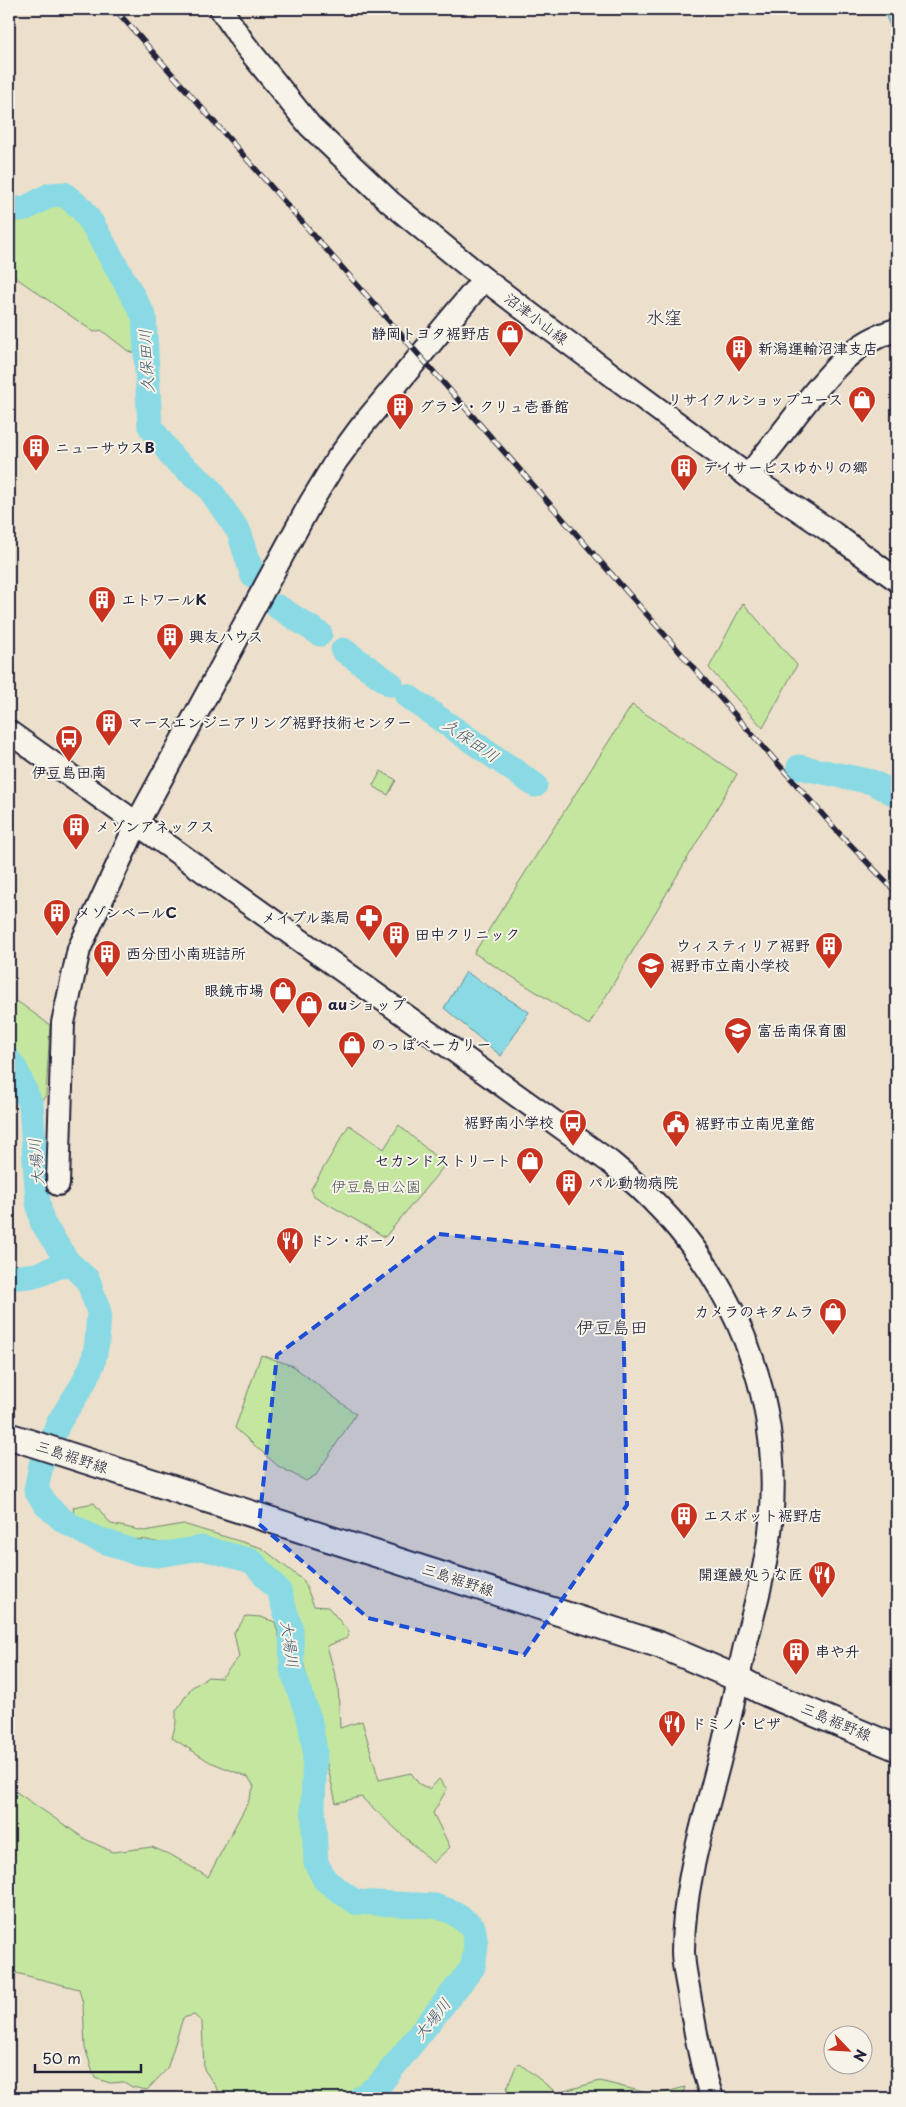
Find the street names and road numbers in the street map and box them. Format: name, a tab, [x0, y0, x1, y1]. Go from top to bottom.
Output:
street label: 沼津小山線	[500, 286, 574, 350]
street label: 三島裾野線	[33, 1433, 112, 1478]
street label: 三島裾野線	[419, 1556, 498, 1601]
street label: 三島裾野線	[798, 1695, 876, 1746]

